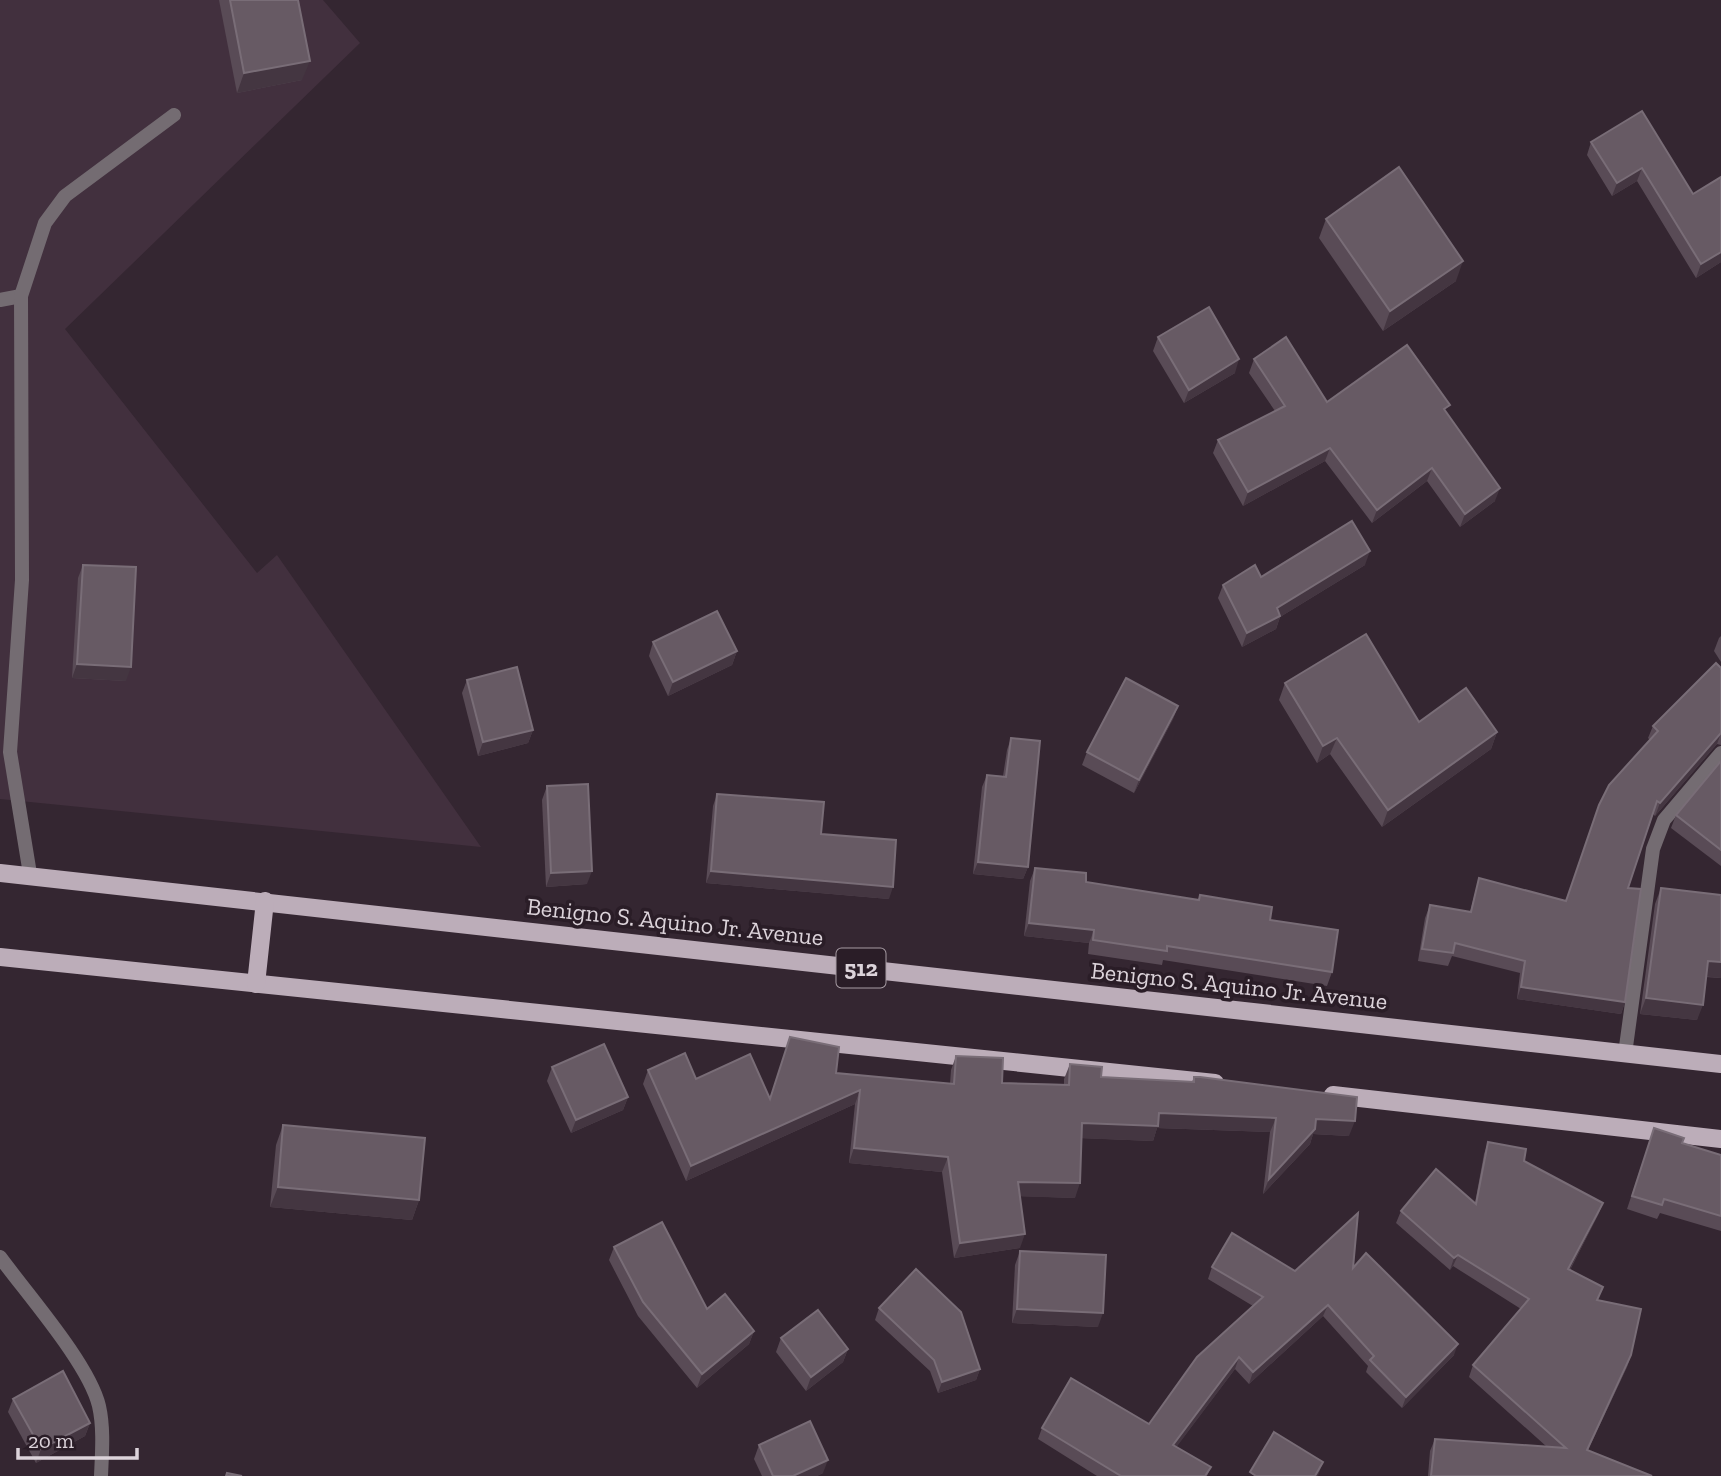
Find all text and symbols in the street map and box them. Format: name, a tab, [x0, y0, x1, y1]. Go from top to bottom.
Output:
street label: Benigno S. Aquino Jr. Avenue	[525, 891, 825, 952]
road number: 512	[836, 948, 886, 987]
street label: Benigno S. Aquino Jr. Avenue	[1089, 955, 1389, 1016]
scale bar	[18, 1416, 136, 1460]
text: 20 m	[28, 1428, 74, 1453]

